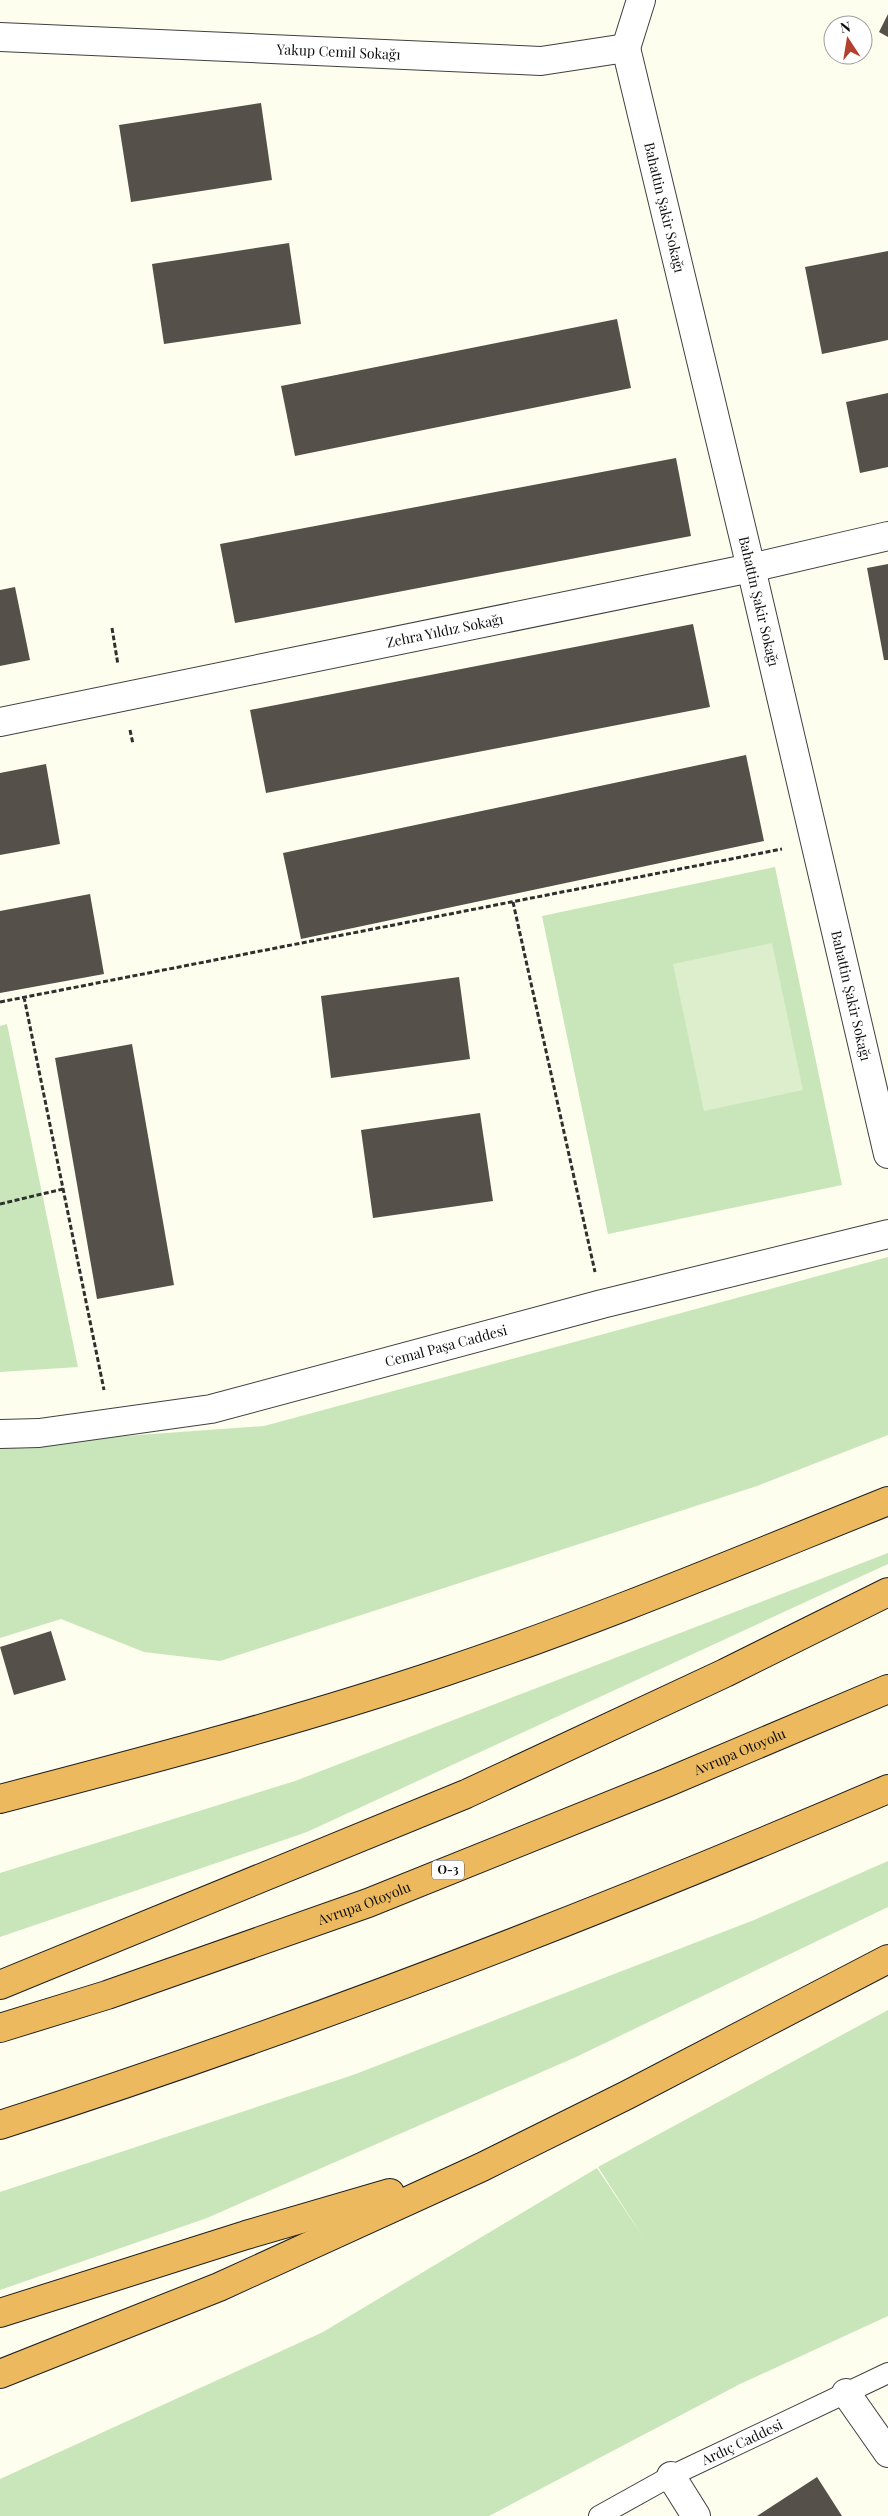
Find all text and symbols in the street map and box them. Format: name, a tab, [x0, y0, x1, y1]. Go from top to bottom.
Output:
north arrow	[823, 15, 873, 65]
text: N	[838, 16, 852, 37]
street label: Yakup Cemil Sokağı	[275, 39, 401, 64]
street label: Bahattin Şakir Sokağı	[640, 140, 690, 274]
street label: Bahattin Şakir Sokağı	[735, 534, 784, 668]
street label: Zehra Yıldız Sokağı	[384, 609, 505, 652]
street label: Bahattin Şakir Sokağı	[827, 929, 876, 1063]
street label: Cemal Paşa Caddesi	[383, 1320, 509, 1371]
street label: Avrupa Otoyolu	[690, 1723, 788, 1780]
road number: O-3	[432, 1860, 464, 1880]
street label: Avrupa Otoyolu	[314, 1877, 413, 1929]
street label: Ardıç Caddesi	[697, 2414, 786, 2470]

